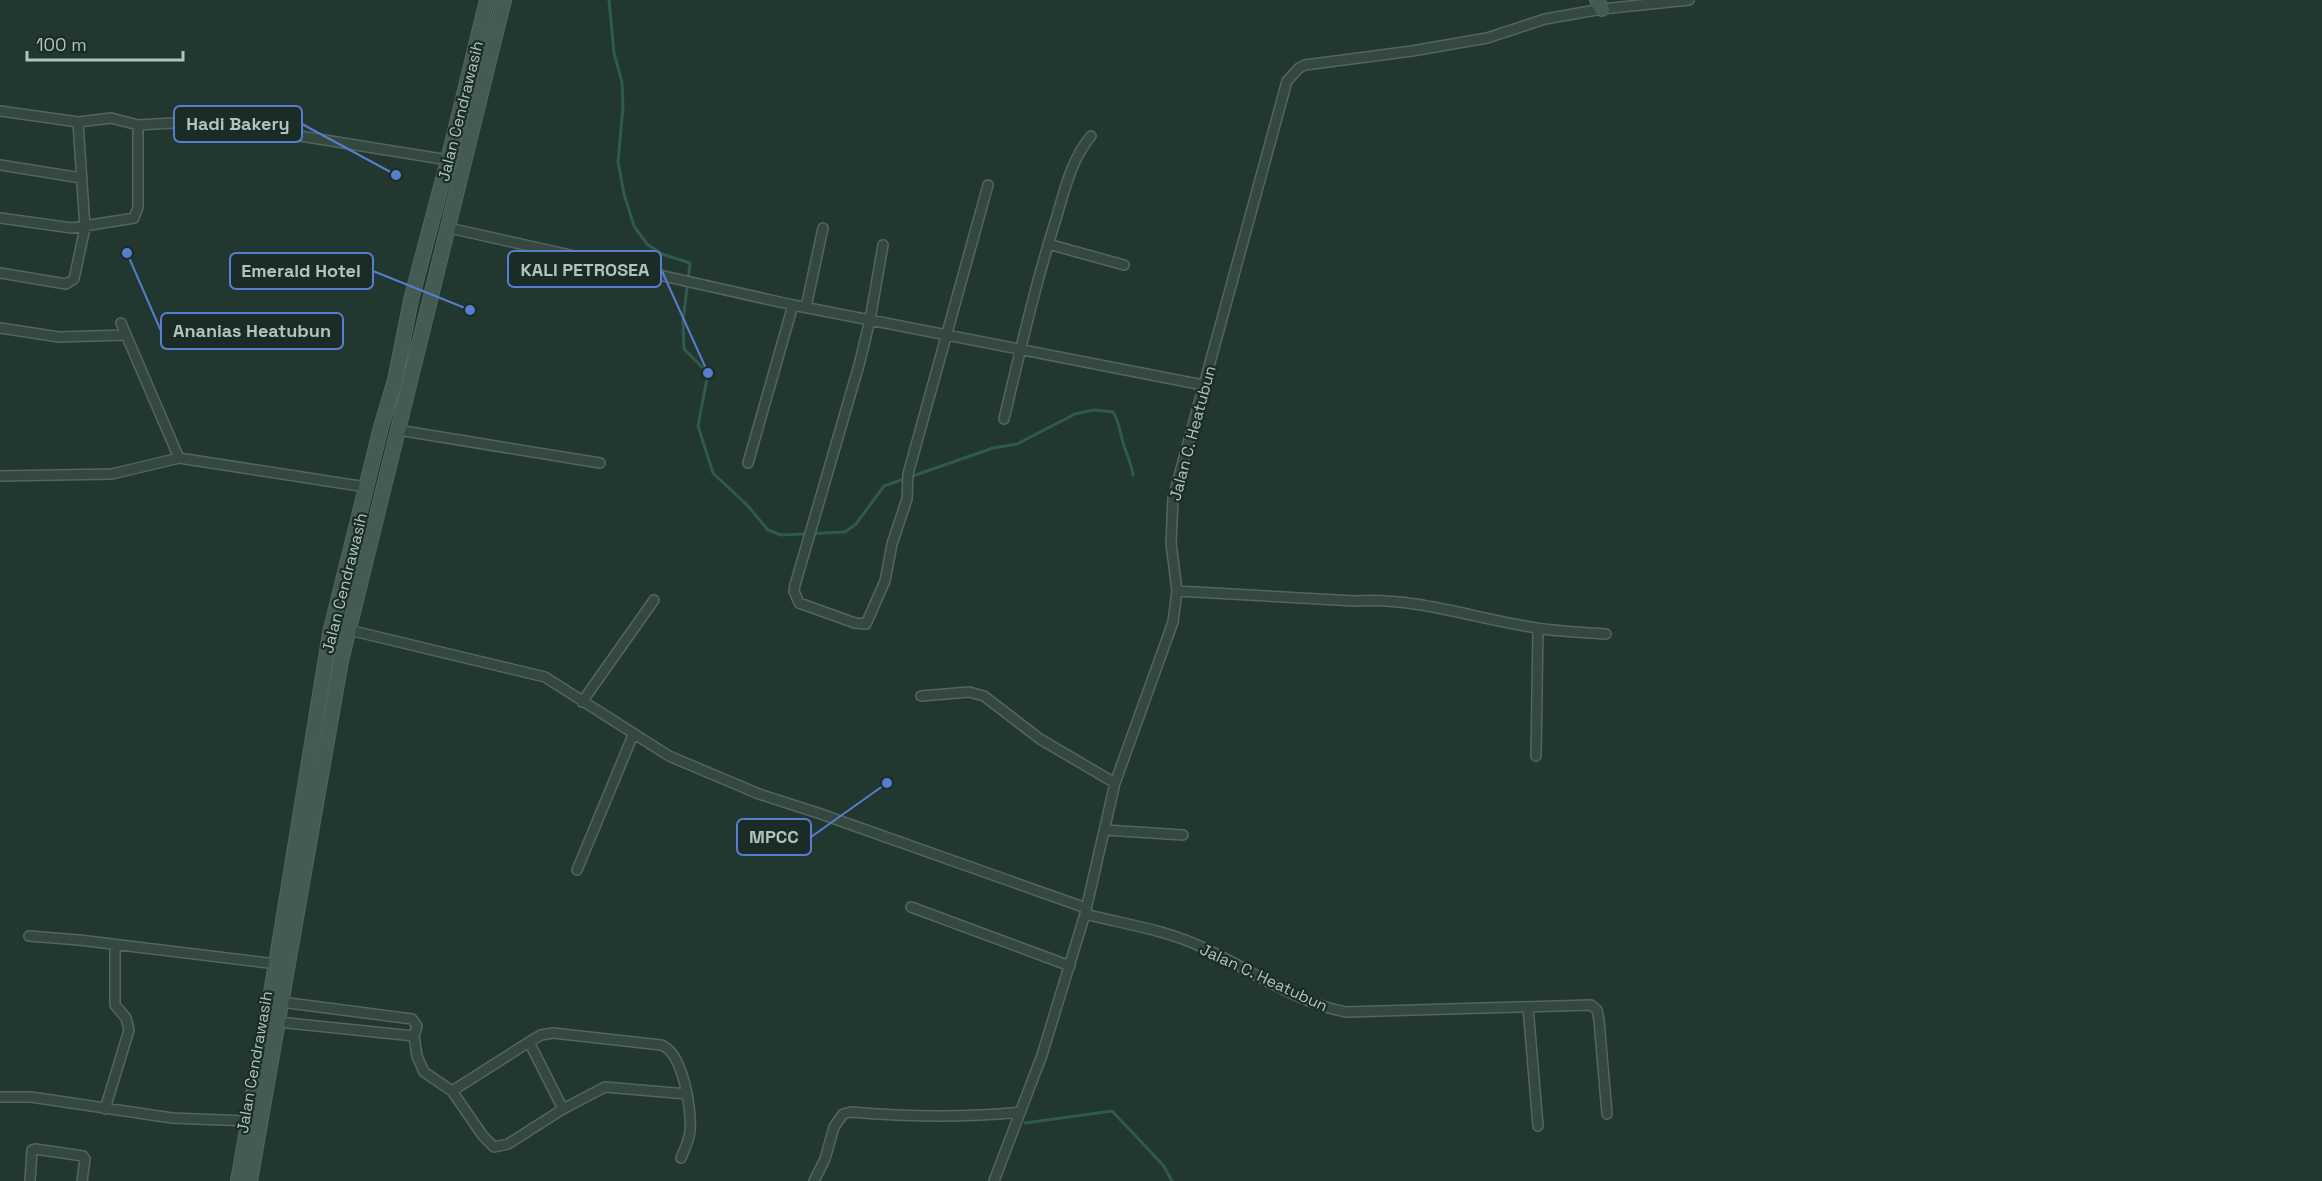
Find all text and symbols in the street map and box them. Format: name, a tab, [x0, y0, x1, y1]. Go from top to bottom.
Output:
scale bar	[27, 24, 183, 62]
text: 100 m	[36, 33, 87, 56]
street label: Jalan Cendrawasih	[433, 39, 488, 184]
callout: Hadi Bakery	[174, 106, 302, 142]
text: Hadi Bakery	[186, 112, 290, 135]
callout: KALI PETROSEA	[508, 251, 661, 287]
callout: Emerald Hotel	[230, 253, 373, 289]
text: KALI PETROSEA	[520, 258, 650, 281]
text: Emerald Hotel	[241, 259, 361, 282]
callout: Ananias Heatubun	[161, 313, 343, 349]
text: Ananias Heatubun	[173, 319, 331, 342]
street label: Jalan C. Heatubun	[1164, 363, 1221, 503]
street label: Jalan Cendrawasih	[317, 511, 372, 656]
callout: MPCC	[737, 819, 811, 855]
text: MPCC	[749, 825, 799, 848]
street label: Jalan C. Heatubun	[1196, 939, 1331, 1016]
street label: Jalan Cendrawasih	[232, 989, 277, 1135]

